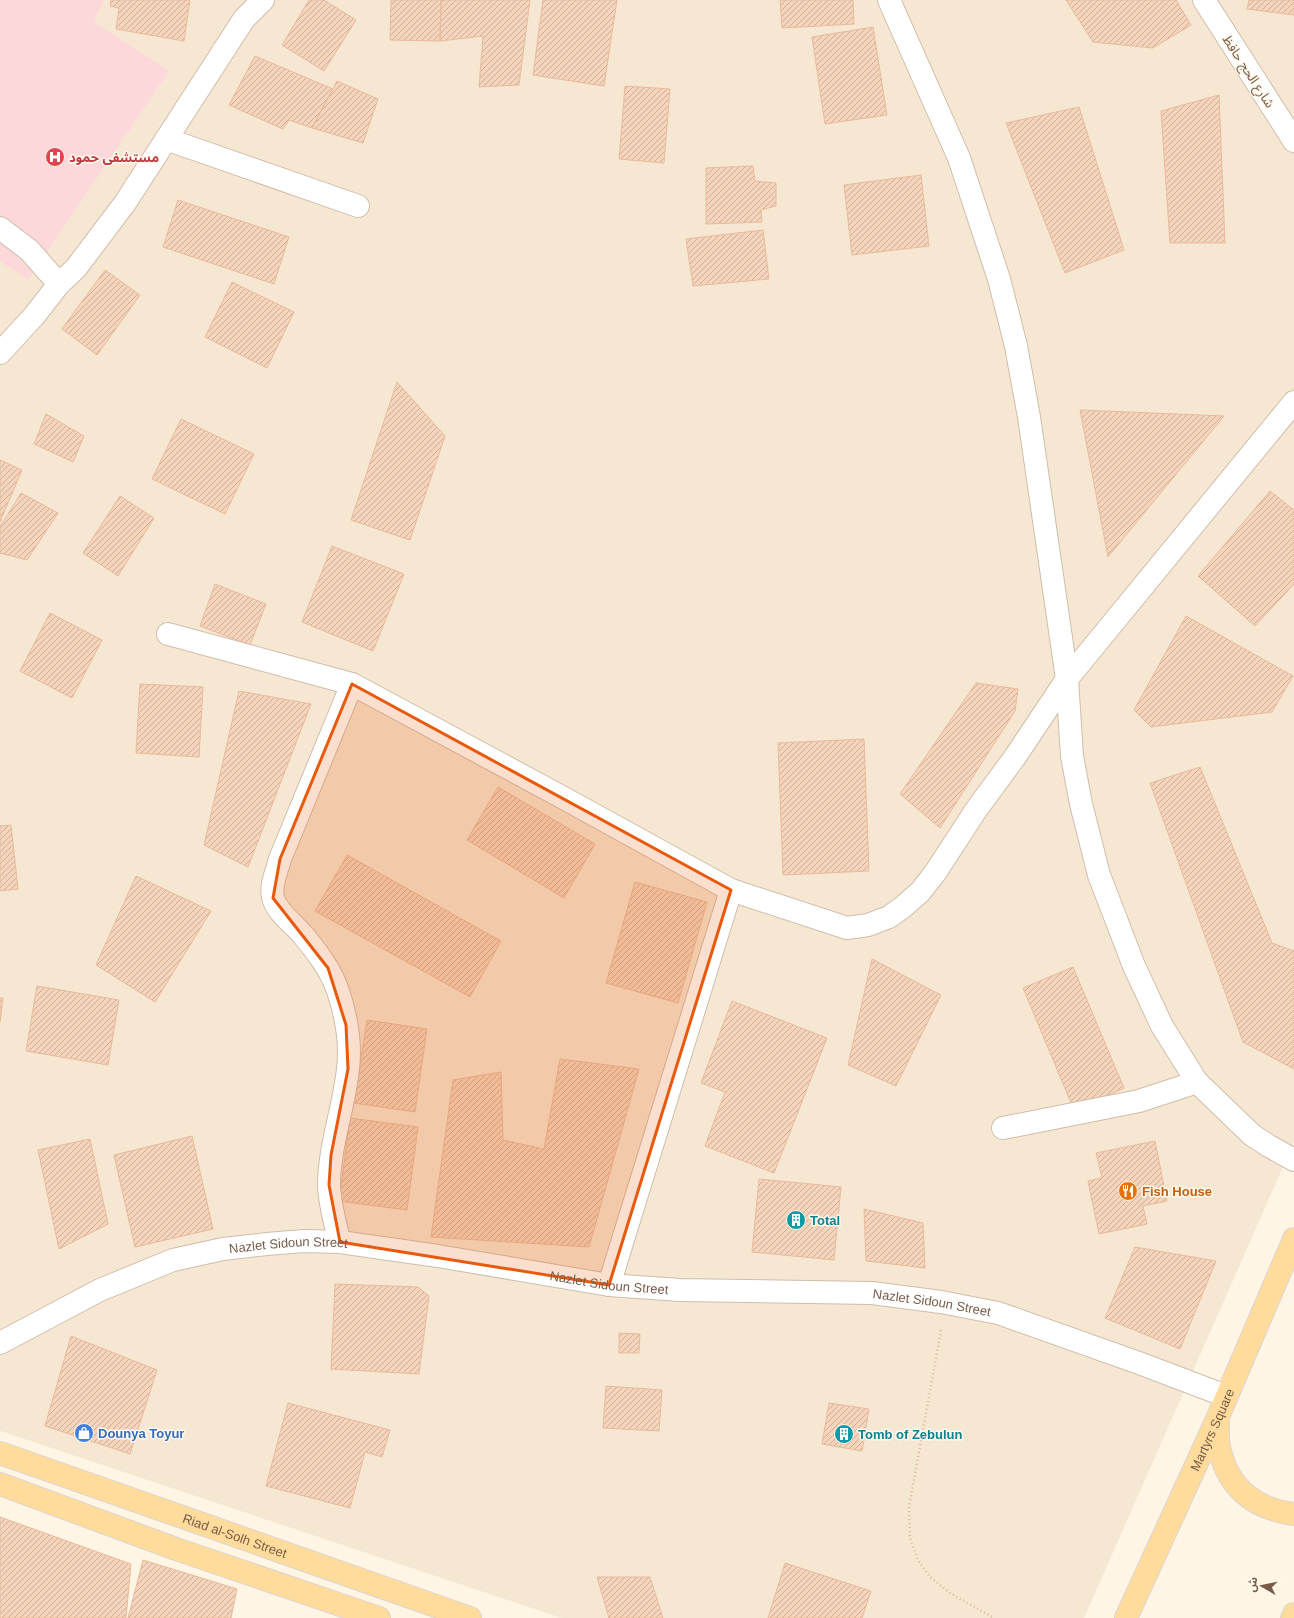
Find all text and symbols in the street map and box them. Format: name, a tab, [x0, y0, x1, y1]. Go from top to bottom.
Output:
street label: شارع الحج حافظ	[1217, 32, 1278, 112]
hospital icon: مستشفى حمود	[44, 146, 66, 168]
place label: مستشفى حمود	[69, 150, 159, 165]
restaurant icon: Fish House	[1117, 1180, 1139, 1202]
place label: Fish House	[1142, 1184, 1212, 1199]
building icon: Total	[785, 1209, 807, 1231]
place label: Total	[810, 1213, 840, 1228]
street label: Nazlet Sidoun Street	[228, 1234, 349, 1256]
street label: Nazlet Sidoun Street	[549, 1268, 669, 1297]
street label: Nazlet Sidoun Street	[872, 1286, 993, 1320]
street label: Martyrs Square	[1187, 1386, 1237, 1474]
shop icon: Dounya Toyur	[73, 1422, 95, 1444]
building icon: Tomb of Zebulun	[833, 1423, 855, 1445]
place label: Dounya Toyur	[98, 1426, 184, 1441]
place label: Tomb of Zebulun	[858, 1427, 963, 1442]
street label: Riad al-Solh Street	[181, 1511, 289, 1561]
north arrow	[1242, 1566, 1282, 1606]
text: ش	[1245, 1576, 1260, 1593]

